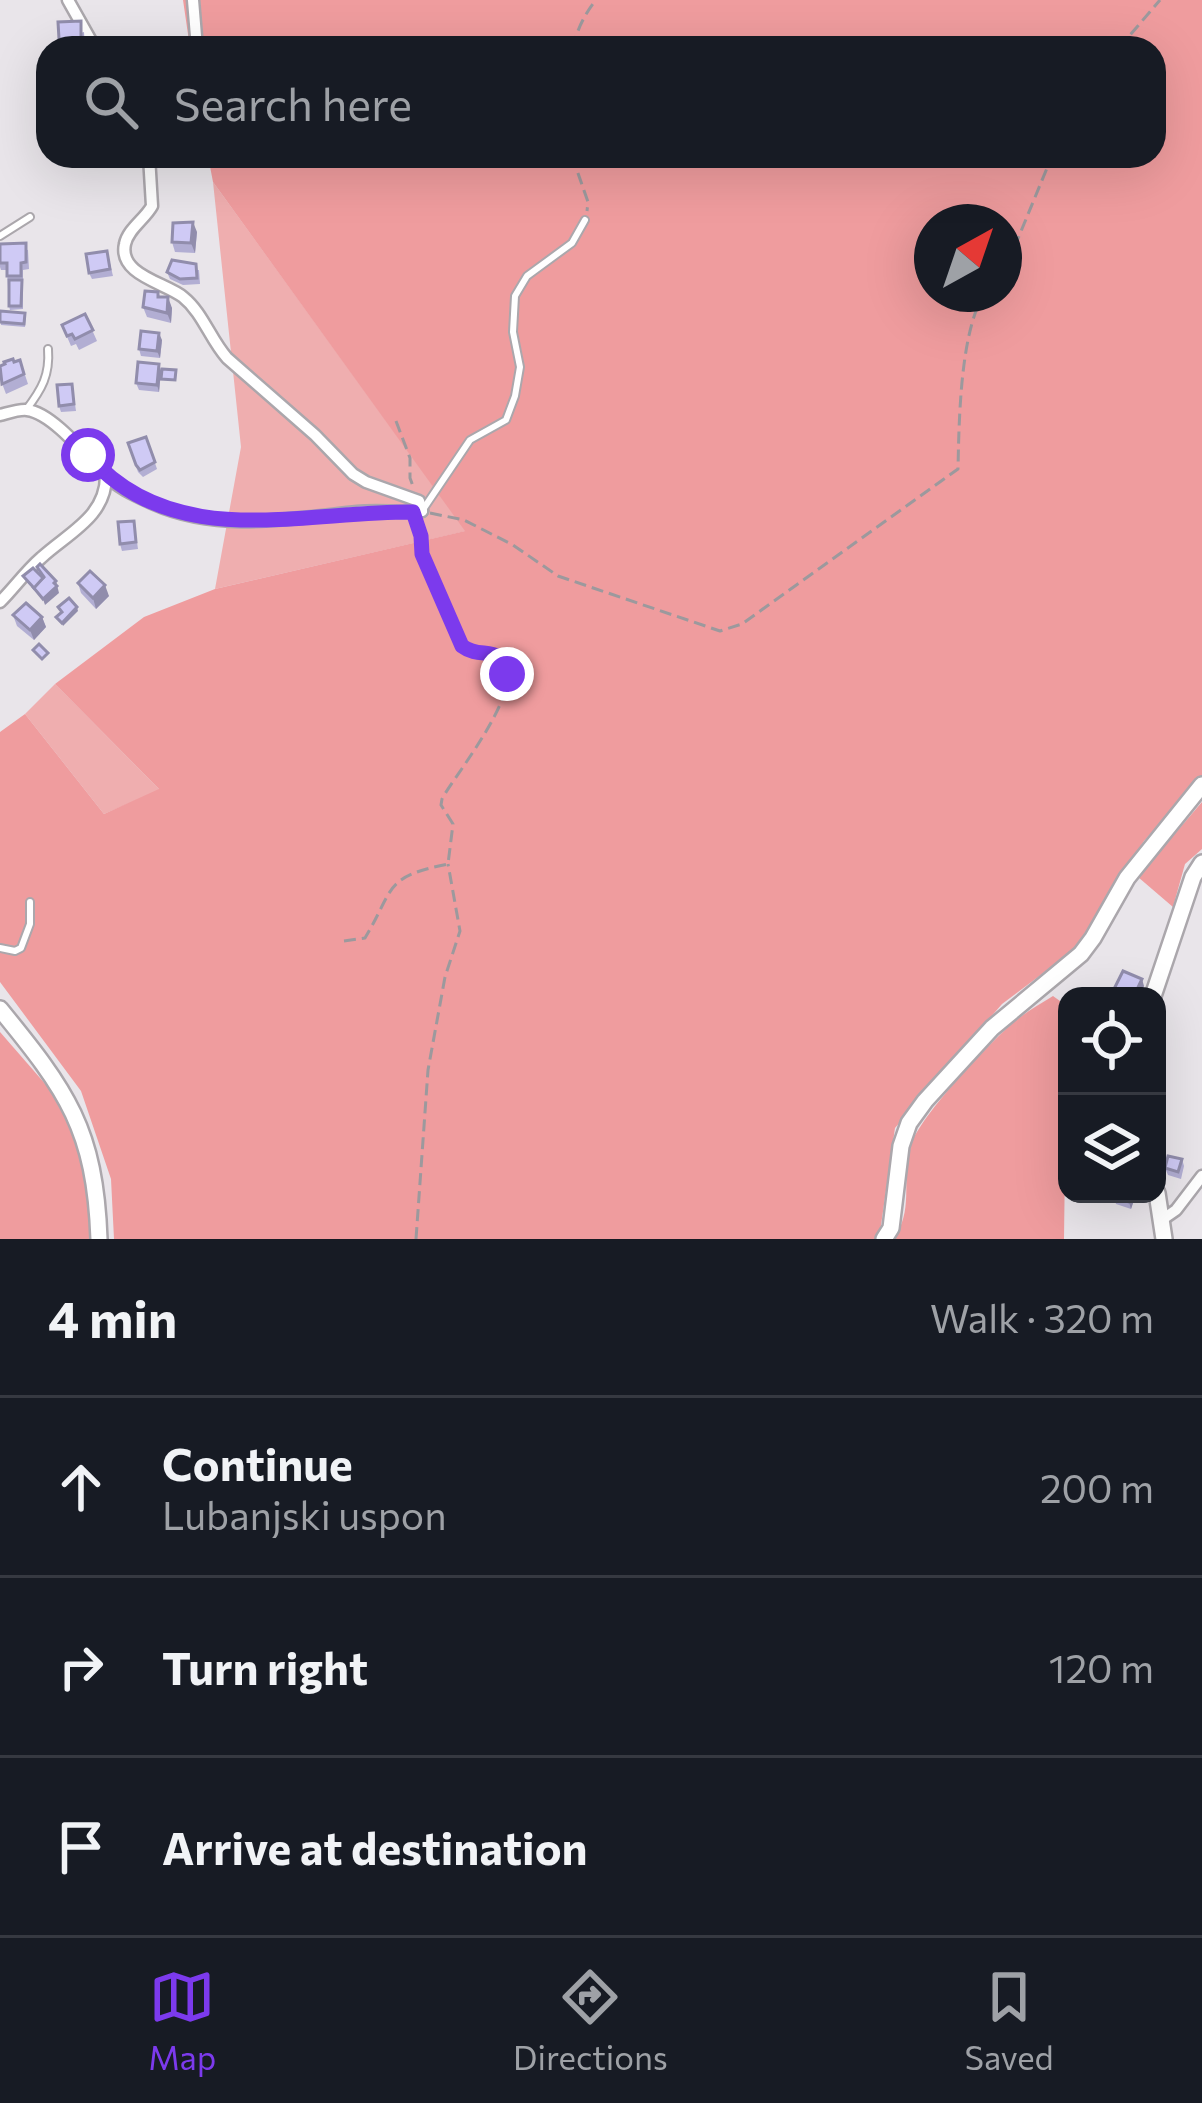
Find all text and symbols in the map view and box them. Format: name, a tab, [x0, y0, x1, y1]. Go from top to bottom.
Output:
search box	[36, 36, 1166, 168]
icon: search	[78, 69, 144, 135]
text: Search here	[174, 75, 412, 130]
north arrow	[914, 204, 1022, 312]
route start	[61, 428, 115, 482]
route end	[480, 647, 534, 701]
map controls	[1058, 987, 1166, 1203]
button: locate	[1058, 987, 1166, 1095]
button: layers	[1058, 1095, 1166, 1203]
text: 4 min	[48, 1286, 177, 1349]
text: Walk · 320 m	[930, 1293, 1154, 1341]
text: Continue	[162, 1435, 353, 1490]
icon: ahead	[48, 1454, 114, 1520]
text: 200 m	[1040, 1463, 1154, 1511]
text: Lubanjski uspon	[162, 1490, 447, 1538]
icon: right	[48, 1634, 114, 1700]
text: Turn right	[162, 1639, 368, 1694]
text: 120 m	[1049, 1643, 1154, 1691]
icon: arrive	[48, 1814, 114, 1880]
text: Arrive at destination	[162, 1819, 588, 1874]
tab: Map	[148, 1964, 216, 2077]
tab: Directions	[513, 1964, 668, 2077]
tab: Saved	[965, 1964, 1054, 2077]

